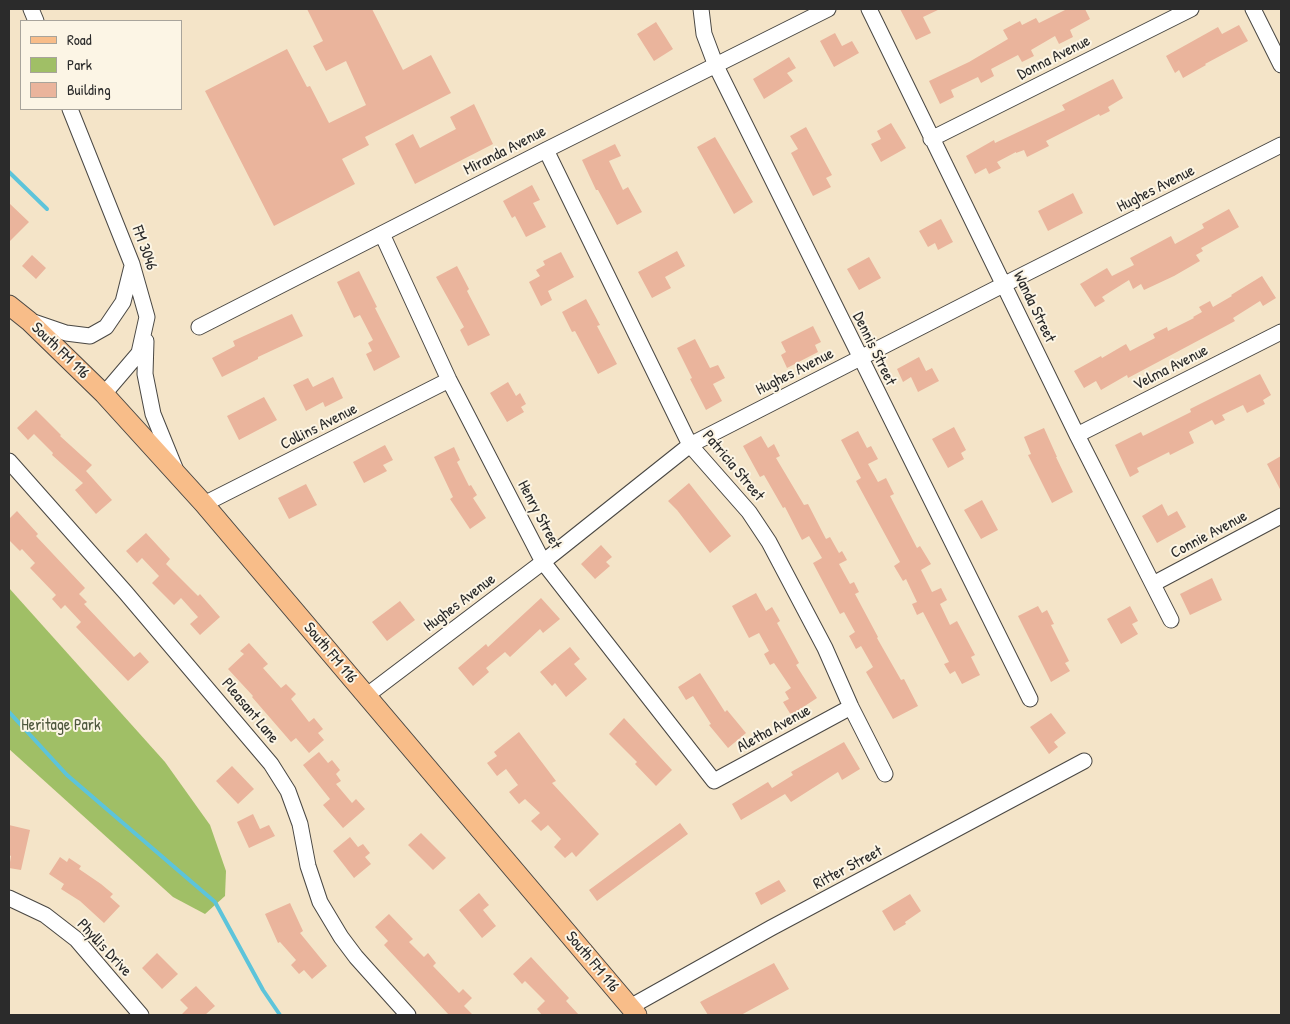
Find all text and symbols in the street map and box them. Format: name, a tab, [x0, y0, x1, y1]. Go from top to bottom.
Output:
legend	[20, 20, 182, 110]
text: Road	[67, 29, 92, 50]
street label: Donna Avenue	[1014, 32, 1094, 84]
text: Park	[67, 54, 92, 75]
text: Building	[67, 79, 111, 100]
street label: Miranda Avenue	[461, 122, 549, 180]
street label: Hughes Avenue	[1114, 161, 1198, 217]
street label: FM 3046	[127, 223, 161, 273]
street label: Wanda Street	[1009, 268, 1059, 346]
street label: Dennis Street	[848, 309, 900, 389]
street label: South FM 116	[27, 319, 93, 383]
street label: Velma Avenue	[1131, 341, 1211, 395]
street label: Hughes Avenue	[753, 344, 837, 400]
street label: Collins Avenue	[278, 400, 360, 454]
street label: Patricia Street	[698, 427, 768, 505]
street label: Henry Street	[513, 477, 565, 553]
street label: Connie Avenue	[1167, 507, 1251, 563]
street label: Hughes Avenue	[420, 570, 500, 636]
street label: South FM 116	[299, 619, 361, 687]
street label: Pleasant Lane	[217, 674, 283, 748]
street label: Aletha Avenue	[734, 701, 814, 757]
park label: Heritage Park	[21, 716, 101, 736]
street label: Ritter Street	[810, 842, 886, 894]
street label: Phyllis Drive	[73, 915, 135, 981]
street label: South FM 116	[561, 928, 623, 996]

